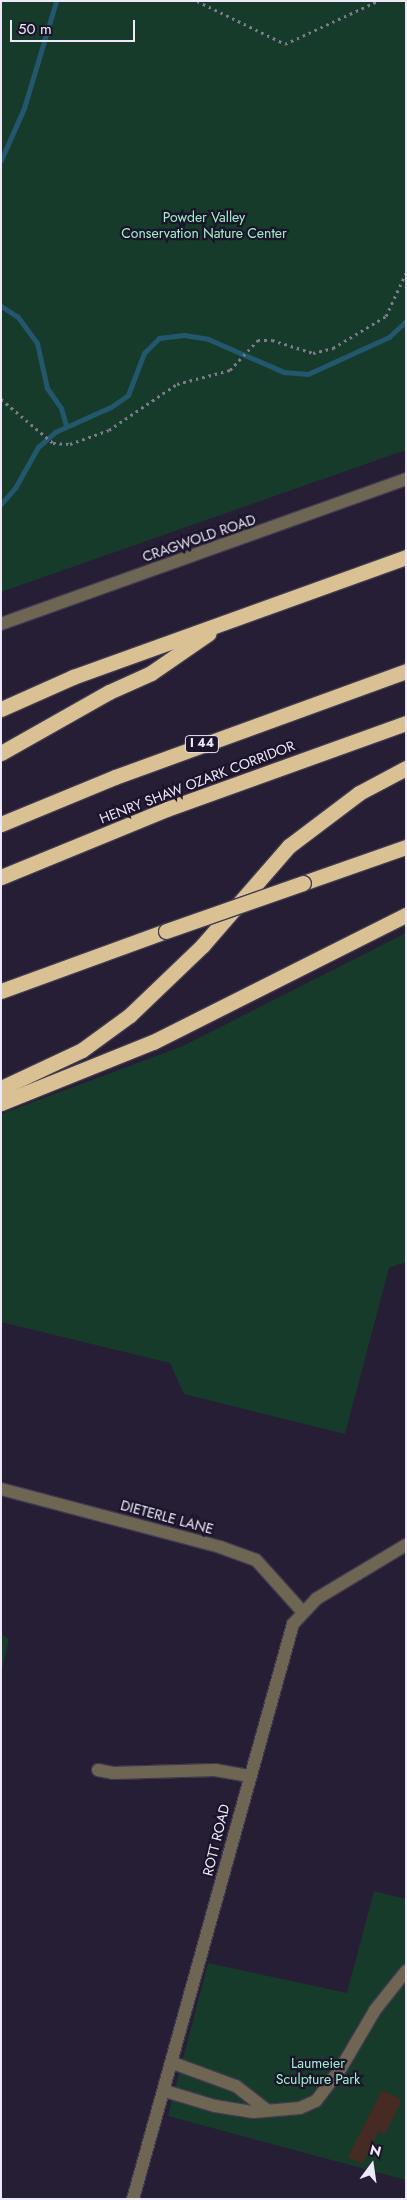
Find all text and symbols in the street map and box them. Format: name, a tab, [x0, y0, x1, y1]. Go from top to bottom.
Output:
scale bar	[12, 10, 138, 42]
text: 50 m	[18, 18, 52, 40]
park label: Powder Valley Conservation Nature Center	[121, 209, 287, 242]
street label: CRAGWOLD ROAD	[140, 511, 258, 565]
road number: I 44	[184, 734, 220, 754]
street label: HENRY SHAW OZARK CORRIDOR	[97, 737, 297, 827]
street label: DIETERLE LANE	[119, 1497, 215, 1537]
street label: ROTT ROAD	[199, 1802, 233, 1878]
park label: Laumeier Sculpture Park	[276, 2055, 360, 2088]
text: N	[368, 2139, 383, 2161]
north arrow	[347, 2140, 397, 2190]

